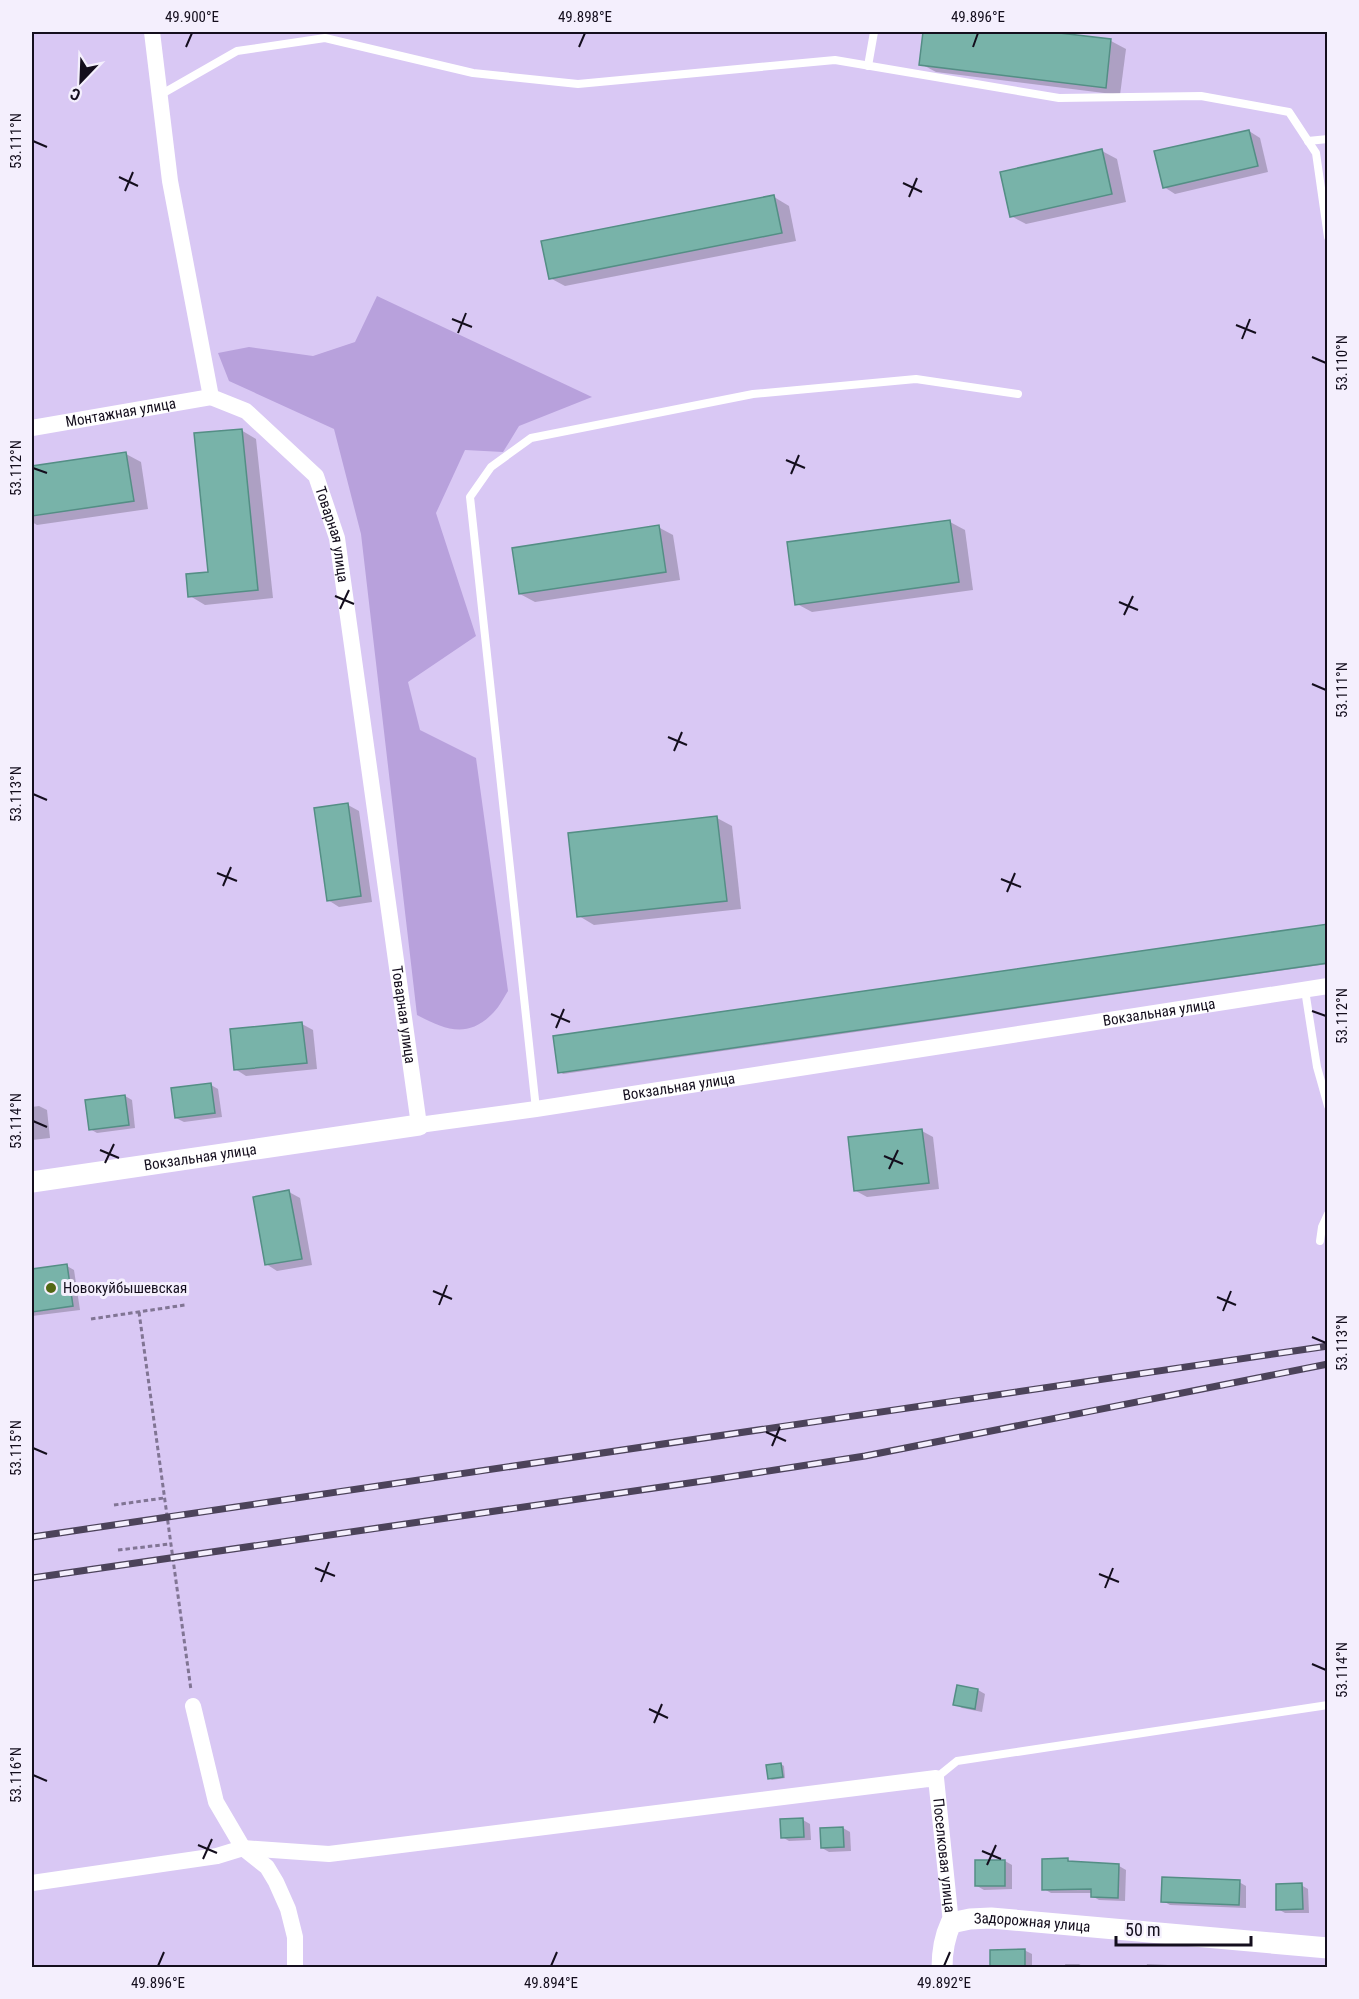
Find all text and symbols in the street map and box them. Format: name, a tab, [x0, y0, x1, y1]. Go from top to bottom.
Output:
text: 49.900°E	[165, 8, 219, 26]
text: 49.898°E	[558, 8, 612, 26]
text: 49.896°E	[951, 8, 1005, 26]
north arrow	[51, 51, 111, 111]
text: С	[67, 84, 83, 105]
text: 53.111°N	[7, 113, 25, 169]
text: 53.110°N	[1333, 335, 1351, 391]
street label: Монтажная улица	[64, 394, 177, 431]
text: 53.112°N	[7, 440, 25, 496]
street label: Товарная улица	[311, 484, 352, 583]
text: 53.111°N	[1333, 662, 1351, 718]
text: 53.113°N	[7, 766, 25, 822]
street label: Товарная улица	[388, 965, 419, 1065]
text: 53.112°N	[1333, 988, 1351, 1044]
street label: Вокзальная улица	[1102, 995, 1217, 1030]
street label: Вокзальная улица	[621, 1069, 736, 1104]
text: 53.114°N	[7, 1093, 25, 1149]
street label: Вокзальная улица	[143, 1140, 258, 1174]
place label: Новокуйбышевская	[63, 1279, 187, 1297]
marker: Новокуйбышевская	[44, 1281, 58, 1295]
text: 53.113°N	[1333, 1315, 1351, 1371]
text: 53.115°N	[7, 1420, 25, 1476]
text: 53.114°N	[1333, 1642, 1351, 1698]
text: 53.116°N	[7, 1747, 25, 1803]
street label: Поселковая улица	[929, 1797, 959, 1914]
street label: Задорожная улица	[973, 1909, 1091, 1936]
scale bar	[1116, 1909, 1251, 1947]
text: 50 m	[1125, 1919, 1160, 1940]
text: 49.896°E	[131, 1974, 185, 1992]
text: 49.894°E	[524, 1974, 578, 1992]
text: 49.892°E	[917, 1974, 971, 1992]

